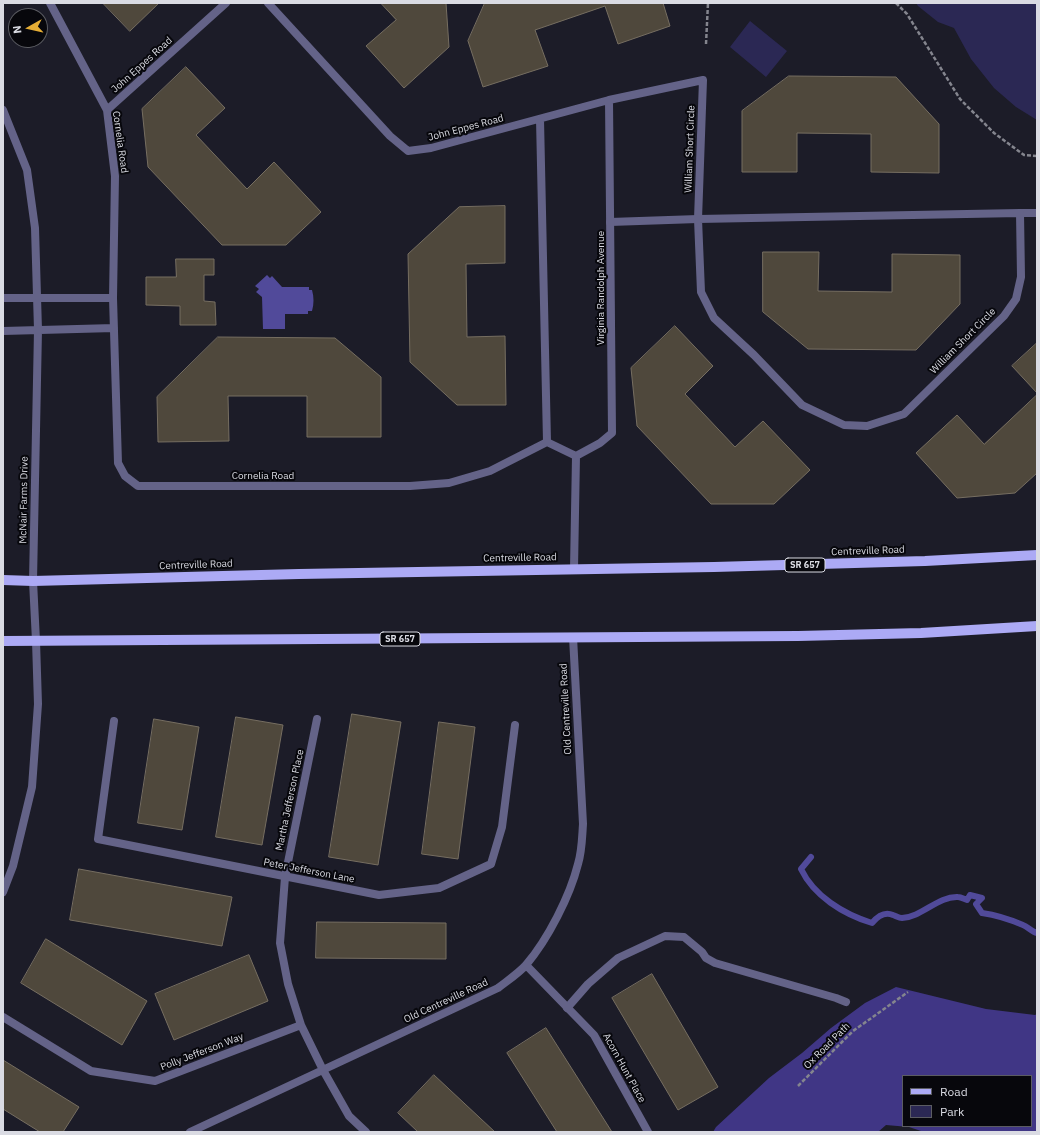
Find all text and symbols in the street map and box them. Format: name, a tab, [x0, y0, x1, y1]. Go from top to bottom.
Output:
north arrow	[8, 8, 48, 48]
text: N	[10, 25, 25, 34]
street label: John Eppes Road	[109, 35, 175, 95]
street label: William Short Circle	[682, 105, 698, 193]
street label: Cornelia Road	[110, 110, 130, 174]
street label: John Eppes Road	[427, 112, 505, 144]
street label: Virginia Randolph Avenue	[595, 231, 607, 345]
street label: William Short Circle	[928, 306, 998, 376]
street label: McNair Farms Drive	[17, 456, 31, 544]
street label: Cornelia Road	[232, 470, 294, 482]
street label: Centreville Road	[831, 544, 905, 558]
street label: Centreville Road	[483, 551, 557, 565]
street label: Centreville Road	[159, 558, 233, 572]
road number: SR 657	[785, 558, 825, 572]
road number: SR 657	[380, 632, 420, 646]
street label: Old Centreville Road	[558, 663, 574, 755]
street label: Martha Jefferson Place	[273, 748, 307, 852]
street label: Peter Jefferson Lane	[262, 856, 356, 886]
street label: Old Centreville Road	[402, 976, 490, 1026]
street label: Ox Road Path	[801, 1020, 853, 1072]
street label: Polly Jefferson Way	[159, 1031, 245, 1073]
street label: Acorn Hunt Place	[600, 1031, 648, 1105]
legend	[902, 1075, 1032, 1127]
text: Road	[940, 1084, 968, 1099]
text: Park	[940, 1104, 964, 1119]

